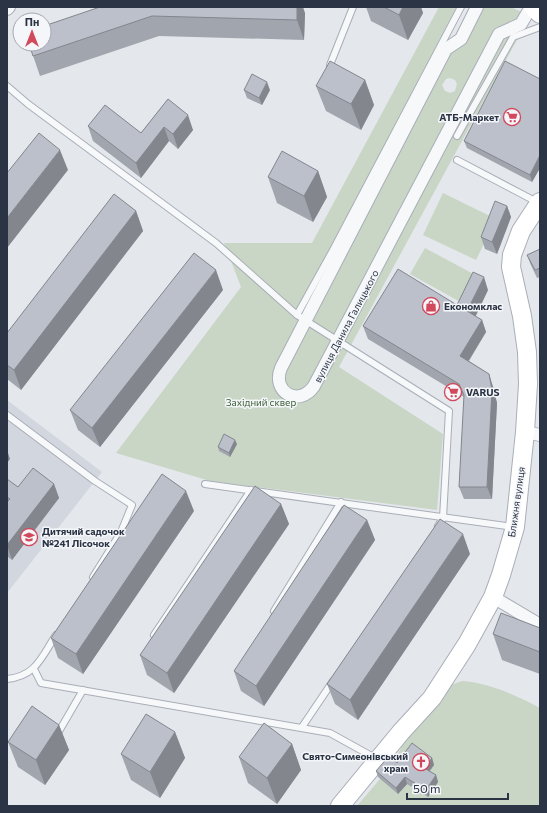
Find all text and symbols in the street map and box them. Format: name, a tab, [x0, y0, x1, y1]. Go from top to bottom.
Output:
north arrow	[12, 12, 52, 52]
text: Пн	[25, 15, 39, 28]
supermarket icon: АТБ-Маркет	[502, 107, 522, 127]
place label: АТБ-Маркет	[439, 111, 499, 123]
street label: вулиця Данила Галицького	[311, 268, 381, 384]
shop icon: Економклас	[421, 296, 441, 316]
place label: Економклас	[444, 300, 502, 312]
supermarket icon: VARUS	[443, 382, 463, 402]
place label: VARUS	[466, 386, 500, 398]
park label: Західний сквер	[226, 396, 296, 408]
street label: Ближня вулиця	[505, 466, 527, 538]
place label: Дитячий садочок №241 Лісочок	[42, 525, 125, 549]
school or university icon: Дитячий садочок №241 Лісочок	[19, 527, 39, 547]
place label: Свято-Симеонівський храм	[302, 750, 409, 774]
church icon: Свято-Симеонівський храм	[411, 752, 431, 772]
scale bar	[407, 775, 508, 801]
text: 50 m	[413, 781, 441, 795]

